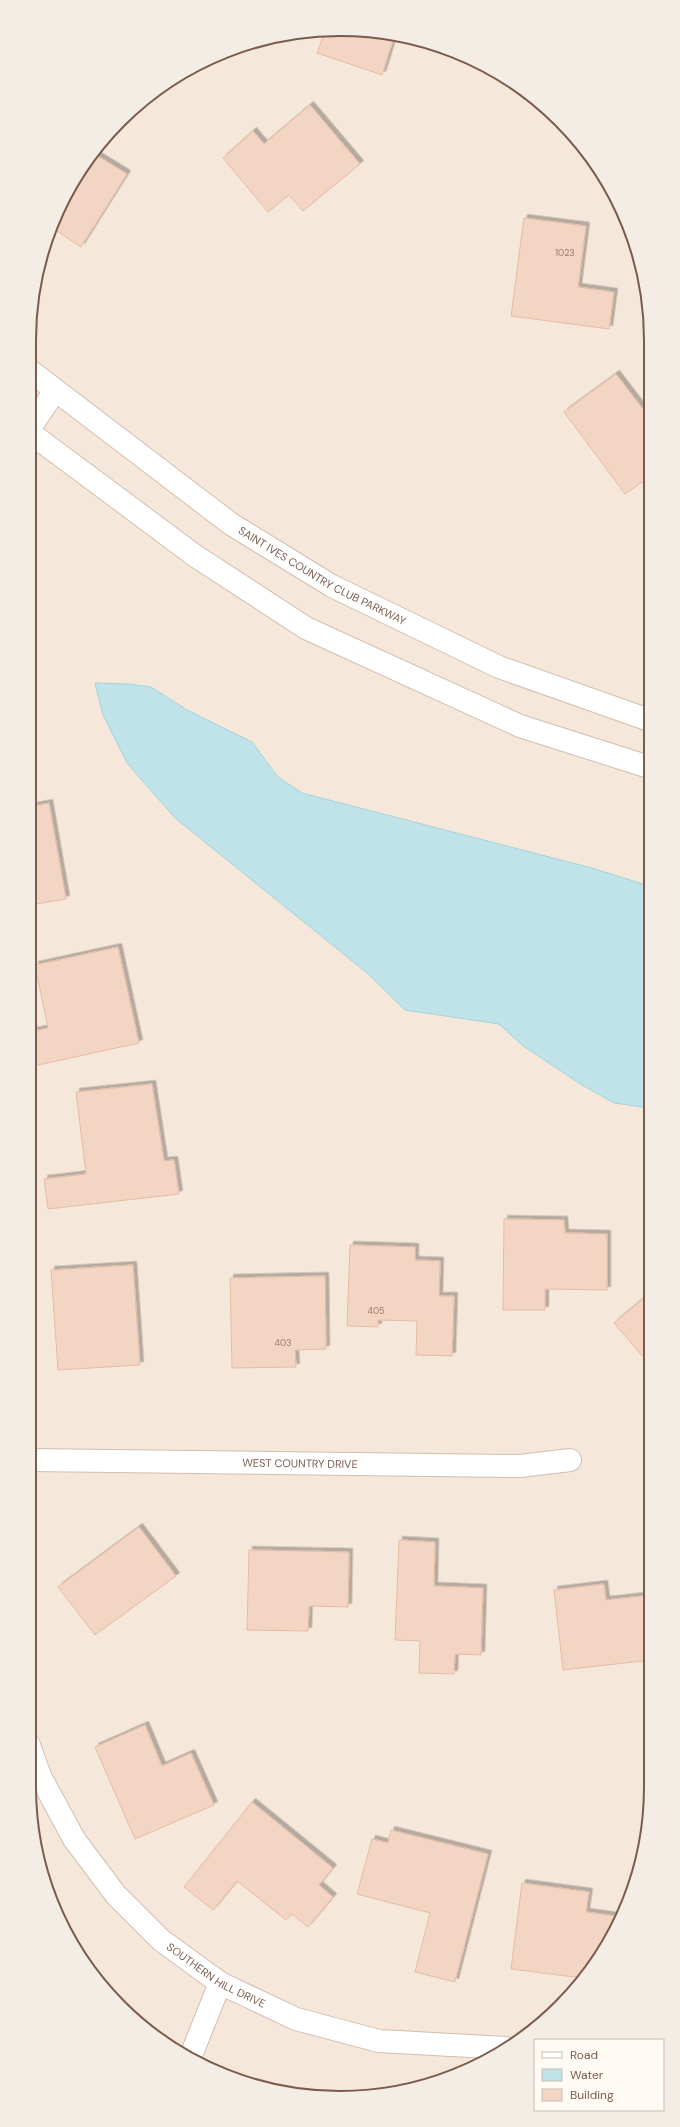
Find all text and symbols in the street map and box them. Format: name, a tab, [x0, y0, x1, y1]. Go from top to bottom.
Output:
house number: 1023	[555, 247, 575, 259]
street label: SAINT IVES COUNTRY CLUB PARKWAY	[236, 523, 409, 628]
house number: 405	[367, 1305, 385, 1317]
house number: 403	[275, 1337, 291, 1349]
street label: WEST COUNTRY DRIVE	[242, 1456, 358, 1471]
street label: SOUTHERN HILL DRIVE	[164, 1940, 268, 2011]
legend	[534, 2039, 664, 2111]
text: Road	[570, 2047, 598, 2063]
text: Water	[570, 2067, 604, 2083]
text: Building	[570, 2087, 614, 2103]

